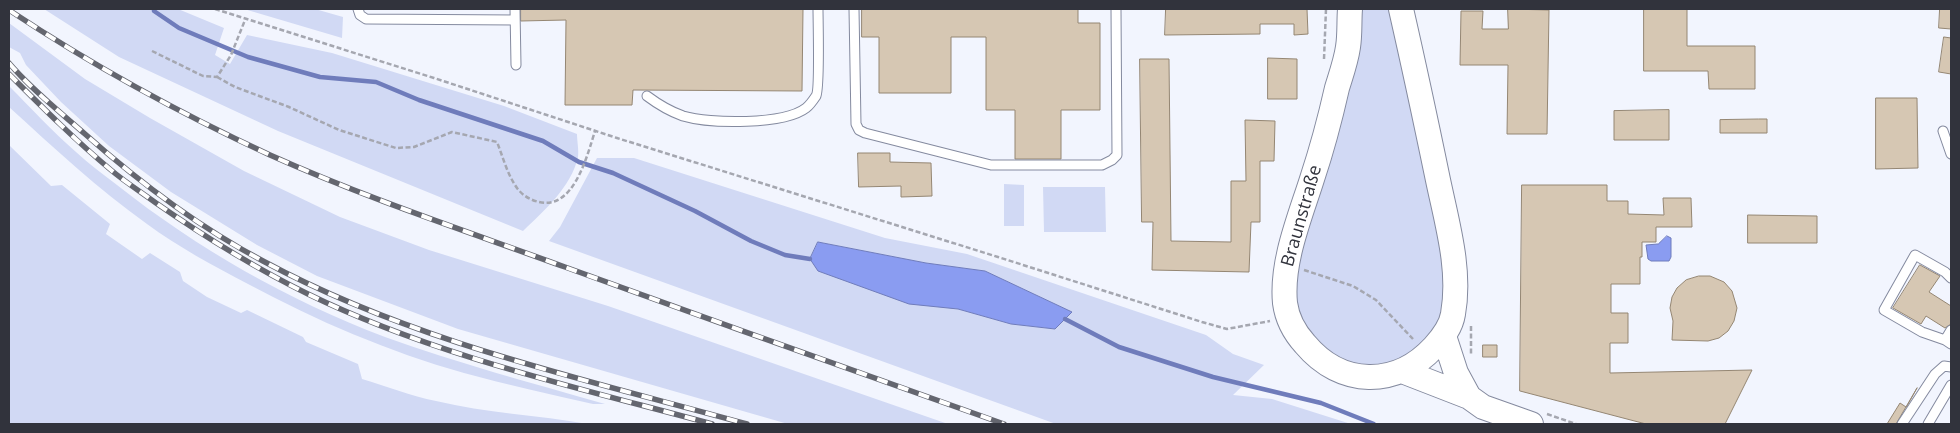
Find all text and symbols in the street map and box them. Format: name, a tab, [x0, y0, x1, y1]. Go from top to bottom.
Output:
street label: Braunstraße	[1277, 163, 1327, 269]

